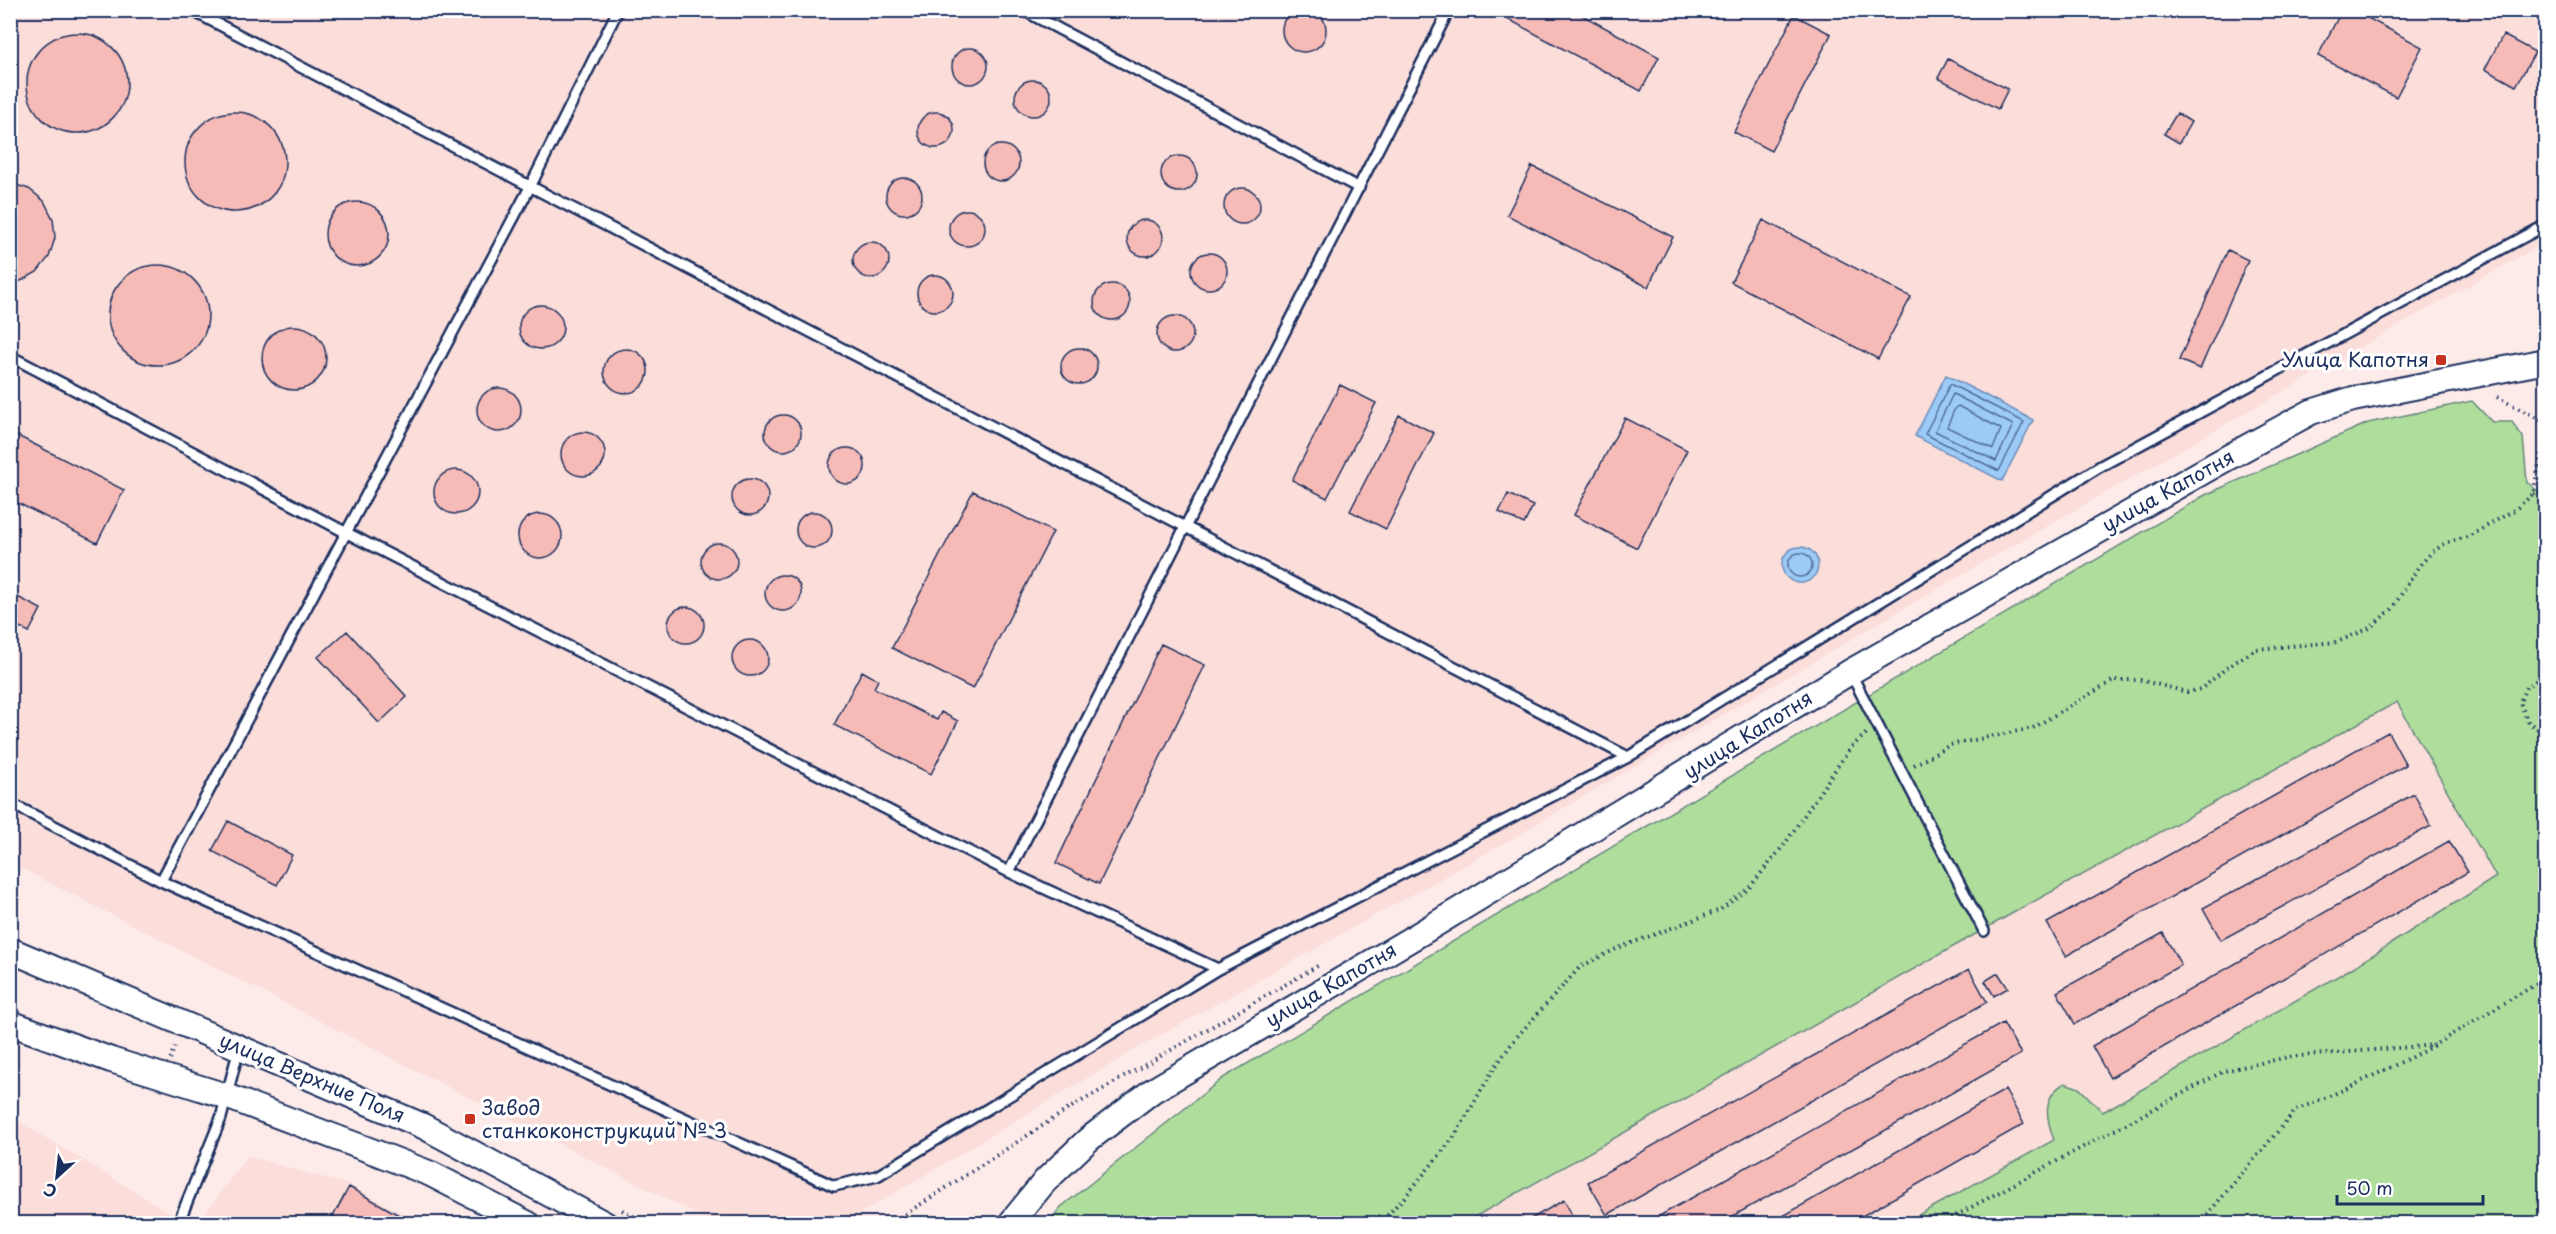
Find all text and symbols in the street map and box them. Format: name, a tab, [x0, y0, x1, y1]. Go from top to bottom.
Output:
place label: Улица Капотня	[2282, 344, 2429, 374]
marker: Улица Капотня	[2434, 353, 2448, 367]
street label: улица Капотня	[2096, 441, 2239, 539]
street label: улица Капотня	[1677, 682, 1818, 786]
street label: улица Капотня	[1259, 934, 1402, 1034]
street label: улица Верхние Поля	[215, 1024, 410, 1130]
place label: Завод станкоконструкций № 3	[482, 1092, 727, 1145]
marker: Завод станкоконструкций № 3	[463, 1112, 477, 1126]
north arrow	[27, 1147, 87, 1207]
scale bar	[2337, 1168, 2482, 1206]
text: 50 m	[2346, 1174, 2393, 1201]
text: С	[39, 1178, 61, 1205]

